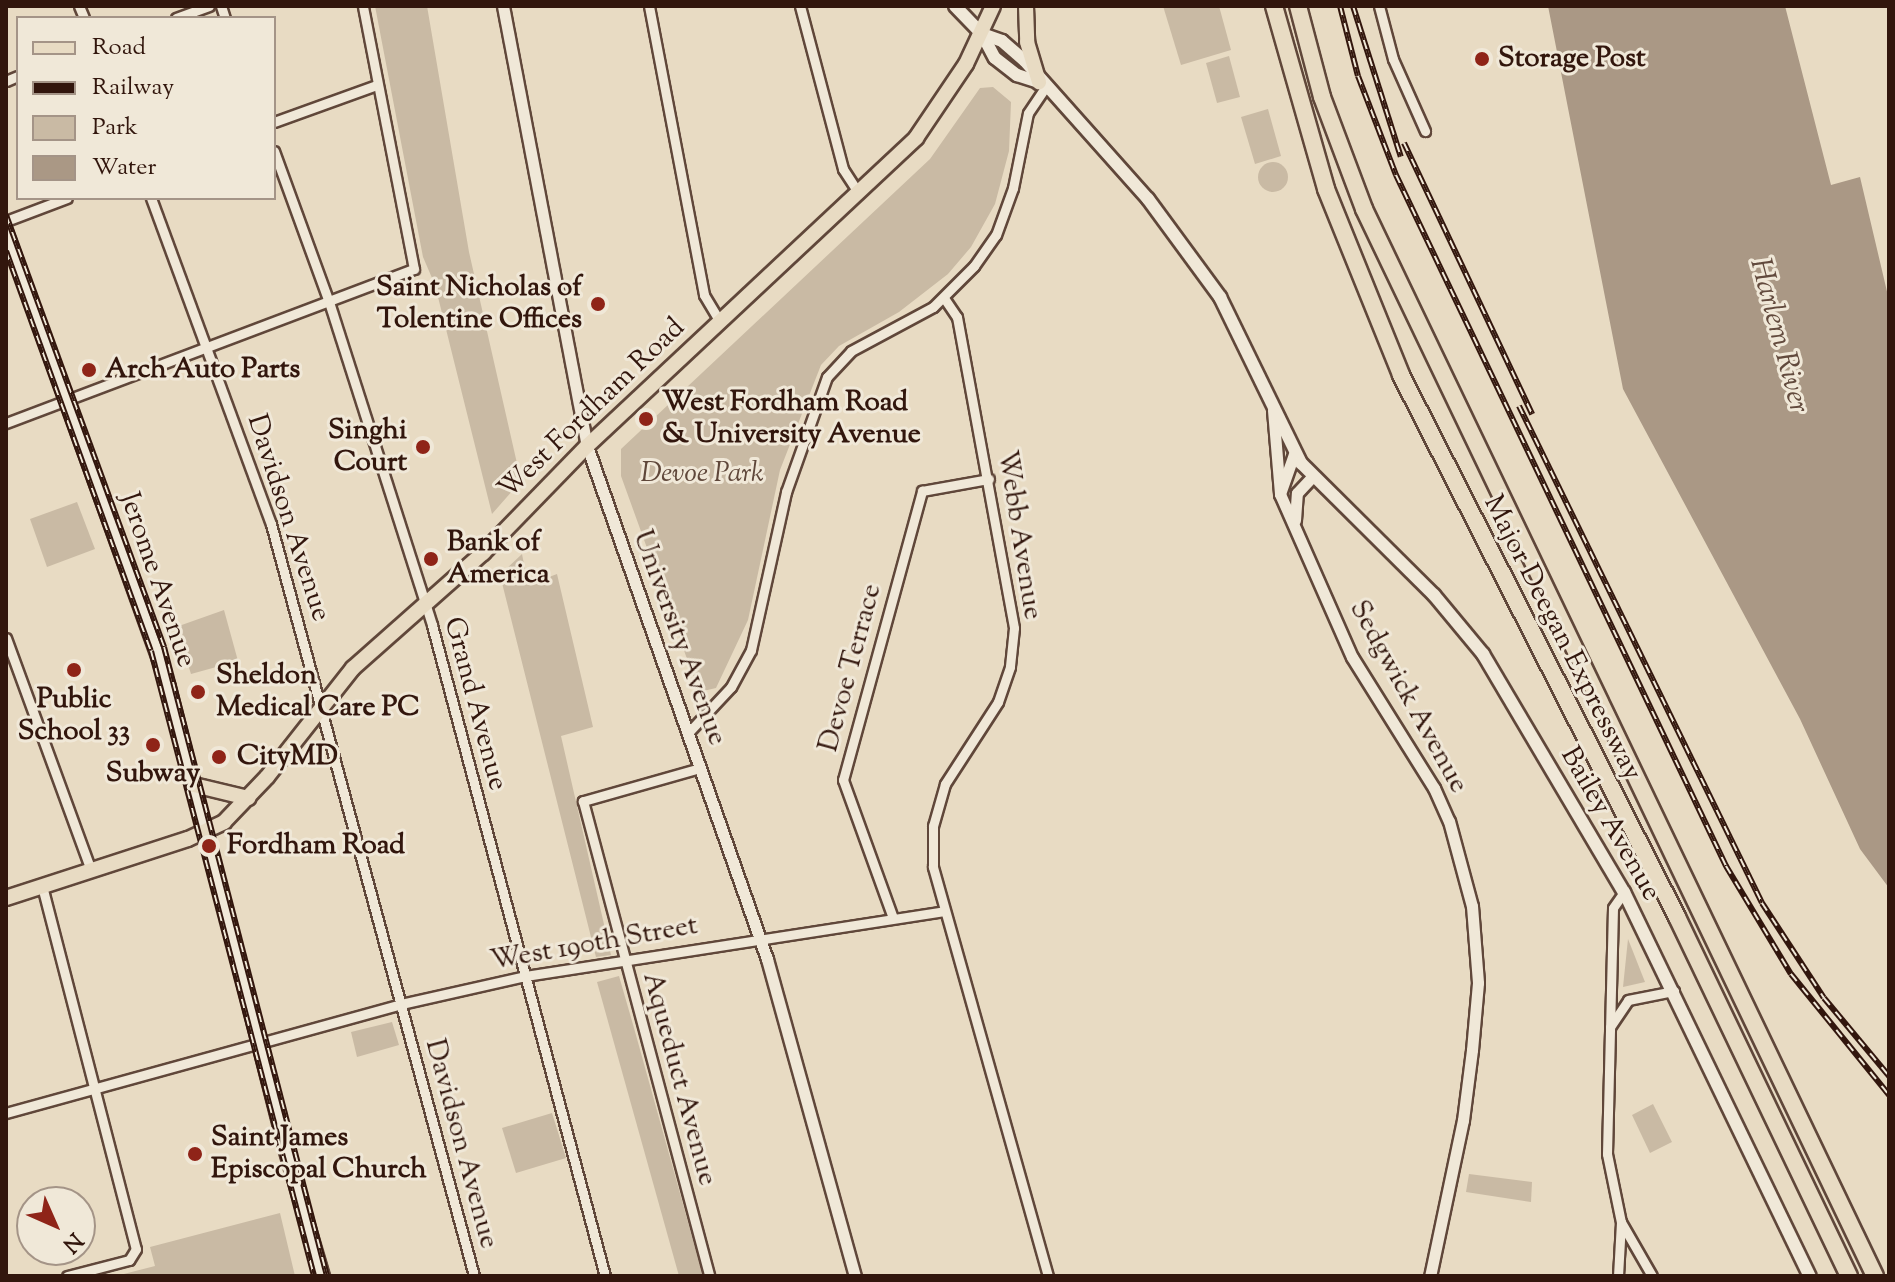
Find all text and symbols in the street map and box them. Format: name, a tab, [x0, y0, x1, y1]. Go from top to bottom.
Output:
legend	[16, 16, 276, 200]
text: Road	[92, 31, 146, 65]
place label: Storage Post	[1498, 42, 1646, 76]
marker: Storage Post	[1473, 50, 1491, 68]
text: Railway	[92, 71, 174, 105]
text: Park	[92, 111, 138, 145]
text: Water	[92, 151, 156, 185]
water label: Harlem River	[1740, 255, 1816, 417]
place label: Saint Nicholas of Tolentine Offices	[376, 271, 582, 337]
marker: Saint Nicholas of Tolentine Offices	[589, 295, 607, 313]
street label: West Fordham Road	[492, 311, 692, 507]
place label: Arch Auto Parts	[105, 353, 300, 387]
marker: Arch Auto Parts	[80, 361, 98, 379]
place label: West Fordham Road & University Avenue	[662, 386, 921, 452]
street label: Davidson Avenue	[239, 410, 337, 626]
marker: West Fordham Road & University Avenue	[637, 410, 655, 428]
place label: Singhi Court	[328, 414, 407, 480]
marker: Singhi Court	[414, 438, 432, 456]
street label: Webb Avenue	[989, 448, 1049, 622]
park label: Devoe Park	[640, 457, 764, 491]
street label: Jerome Avenue	[111, 488, 203, 672]
street label: Major Deegan Expressway	[1475, 490, 1649, 786]
place label: Bank of America	[447, 526, 550, 592]
street label: University Avenue	[624, 526, 734, 750]
marker: Bank of America	[422, 550, 440, 568]
street label: Devoe Terrace	[812, 580, 890, 756]
street label: Sedgwick Avenue	[1341, 595, 1475, 799]
street label: Grand Avenue	[436, 614, 514, 794]
place label: Sheldon Medical Care PC	[216, 659, 420, 725]
marker: Public School 33	[65, 661, 83, 679]
marker: Sheldon Medical Care PC	[187, 681, 209, 703]
place label: Public School 33	[18, 683, 130, 749]
marker: Subway	[144, 736, 162, 754]
place label: CityMD	[237, 740, 338, 774]
street label: Bailey Avenue	[1552, 741, 1668, 907]
marker: CityMD	[208, 746, 230, 768]
place label: Subway	[106, 757, 200, 791]
place label: Fordham Road	[227, 829, 405, 863]
marker: Fordham Road	[198, 835, 220, 857]
street label: West 190th Street	[488, 909, 700, 979]
street label: Aqueduct Avenue	[634, 969, 724, 1189]
street label: Davidson Avenue	[417, 1036, 505, 1252]
place label: Saint James Episcopal Church	[211, 1121, 427, 1187]
marker: Saint James Episcopal Church	[186, 1145, 204, 1163]
north arrow	[16, 1186, 96, 1266]
text: N	[54, 1224, 89, 1259]

